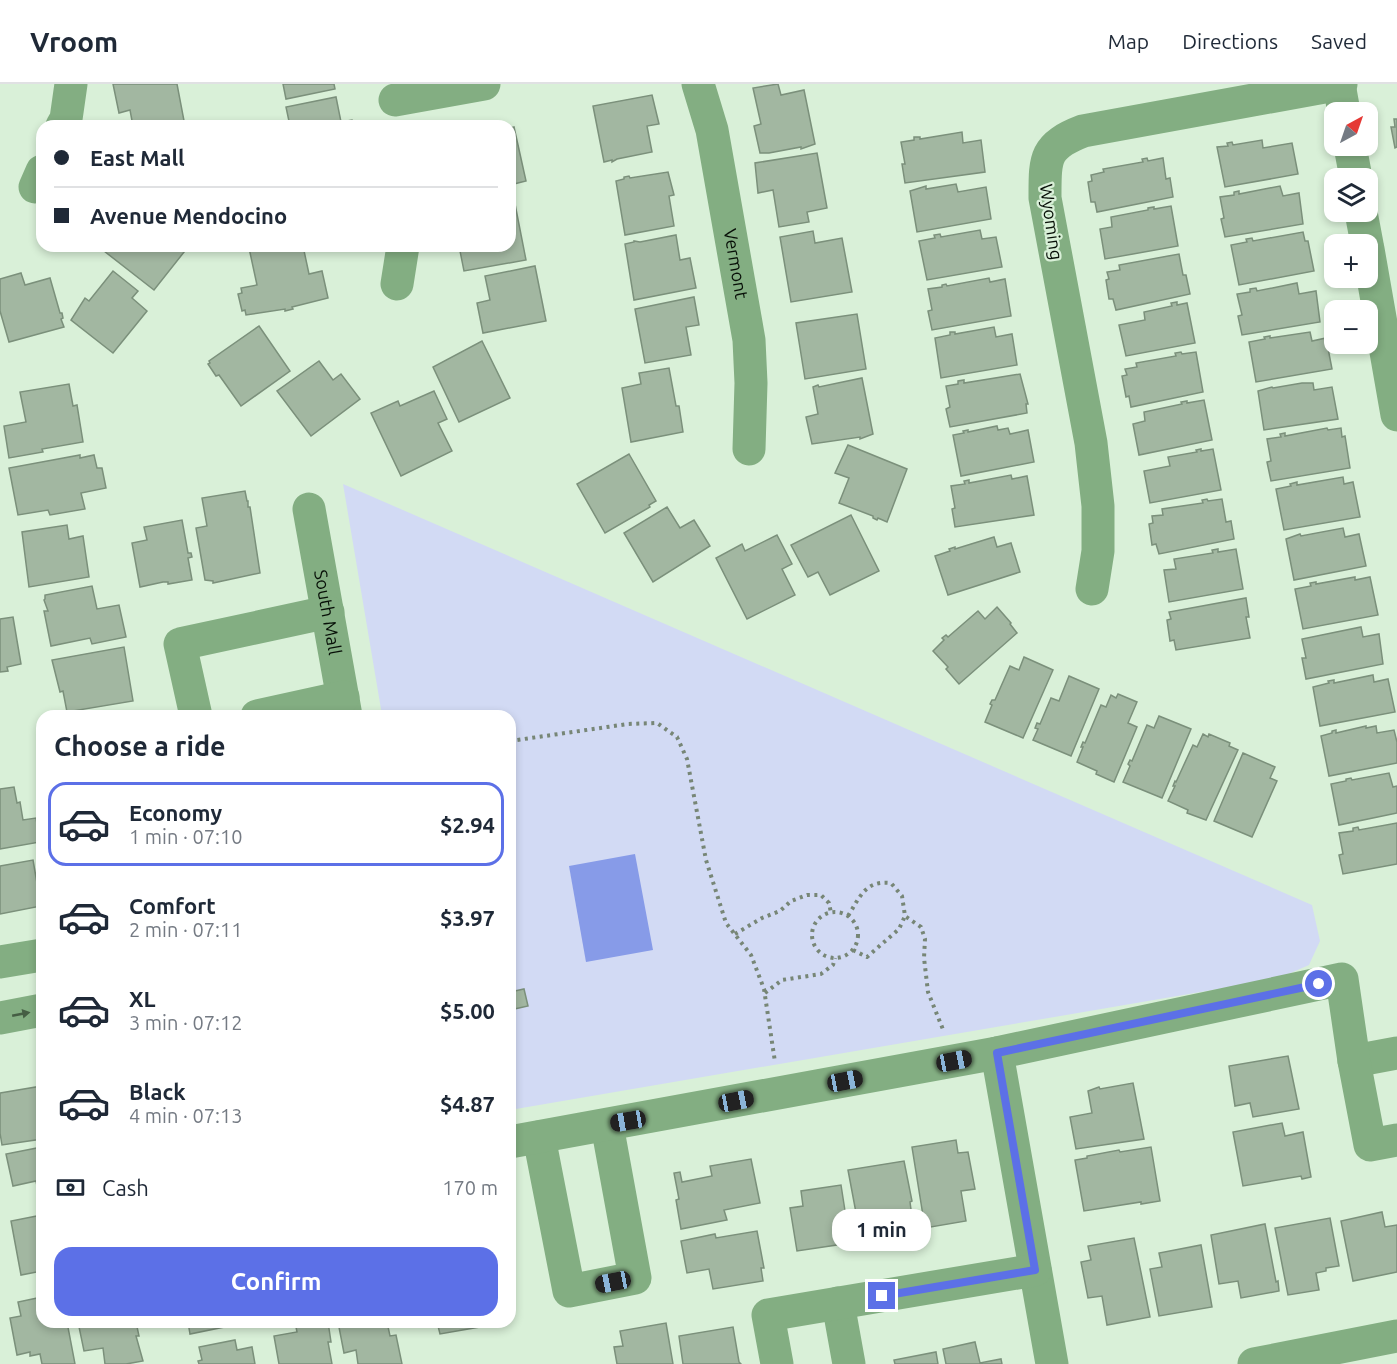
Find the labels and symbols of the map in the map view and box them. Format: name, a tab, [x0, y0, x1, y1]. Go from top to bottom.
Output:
north arrow	[1324, 102, 1378, 156]
street label: Wyoming	[1037, 183, 1067, 261]
street label: Vermont	[721, 227, 753, 300]
street label: South Mall	[311, 568, 346, 657]
route start	[1305, 970, 1332, 997]
one-way arrow	[12, 1009, 31, 1018]
car	[935, 1049, 973, 1073]
car	[826, 1069, 864, 1093]
car	[717, 1089, 755, 1113]
car	[609, 1109, 647, 1133]
callout: 1 min	[832, 1209, 932, 1251]
car	[594, 1270, 632, 1294]
route end	[868, 1282, 895, 1309]

